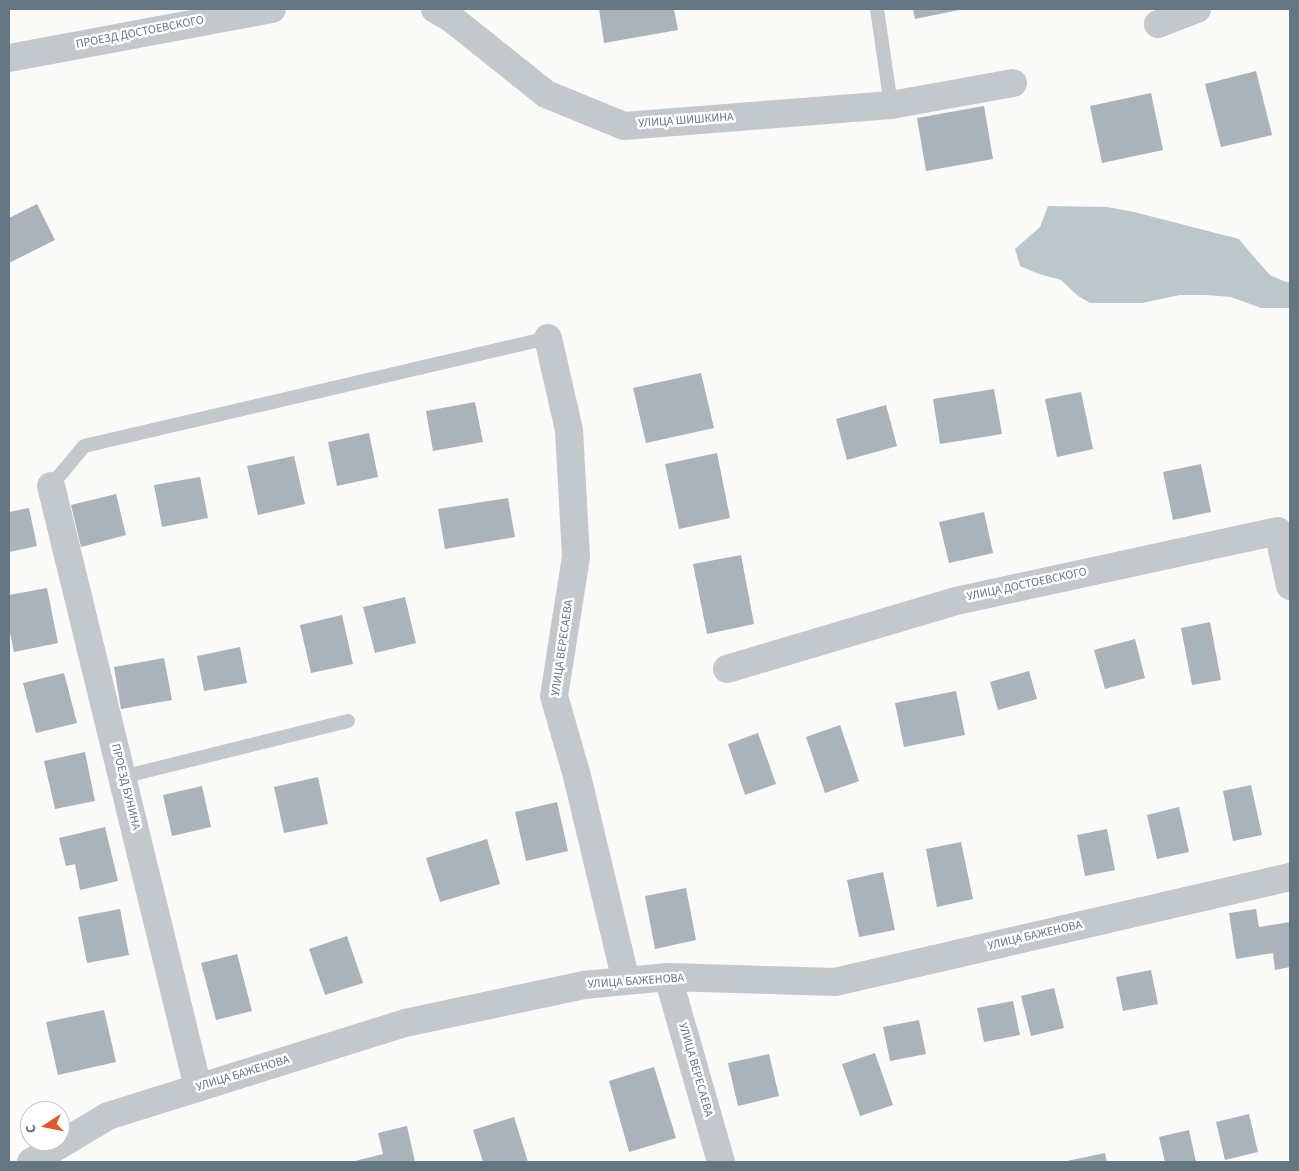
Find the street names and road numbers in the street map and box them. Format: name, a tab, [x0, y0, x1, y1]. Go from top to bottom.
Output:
street label: ПРОЕЗД ДОСТОЕВСКОГО	[75, 14, 205, 52]
street label: УЛИЦА ШИШКИНА	[638, 110, 734, 132]
street label: УЛИЦА ДОСТОЕВСКОГО	[966, 565, 1088, 605]
street label: УЛИЦА ВЕРЕСАЕВА	[549, 599, 577, 697]
street label: ПРОЕЗД БУНИНА	[107, 742, 143, 832]
street label: УЛИЦА БАЖЕНОВА	[986, 918, 1084, 954]
street label: УЛИЦА БАЖЕНОВА	[587, 971, 685, 993]
street label: УЛИЦА ВЕРЕСАЕВА	[675, 1021, 715, 1119]
street label: УЛИЦА БАЖЕНОВА	[195, 1053, 291, 1095]

